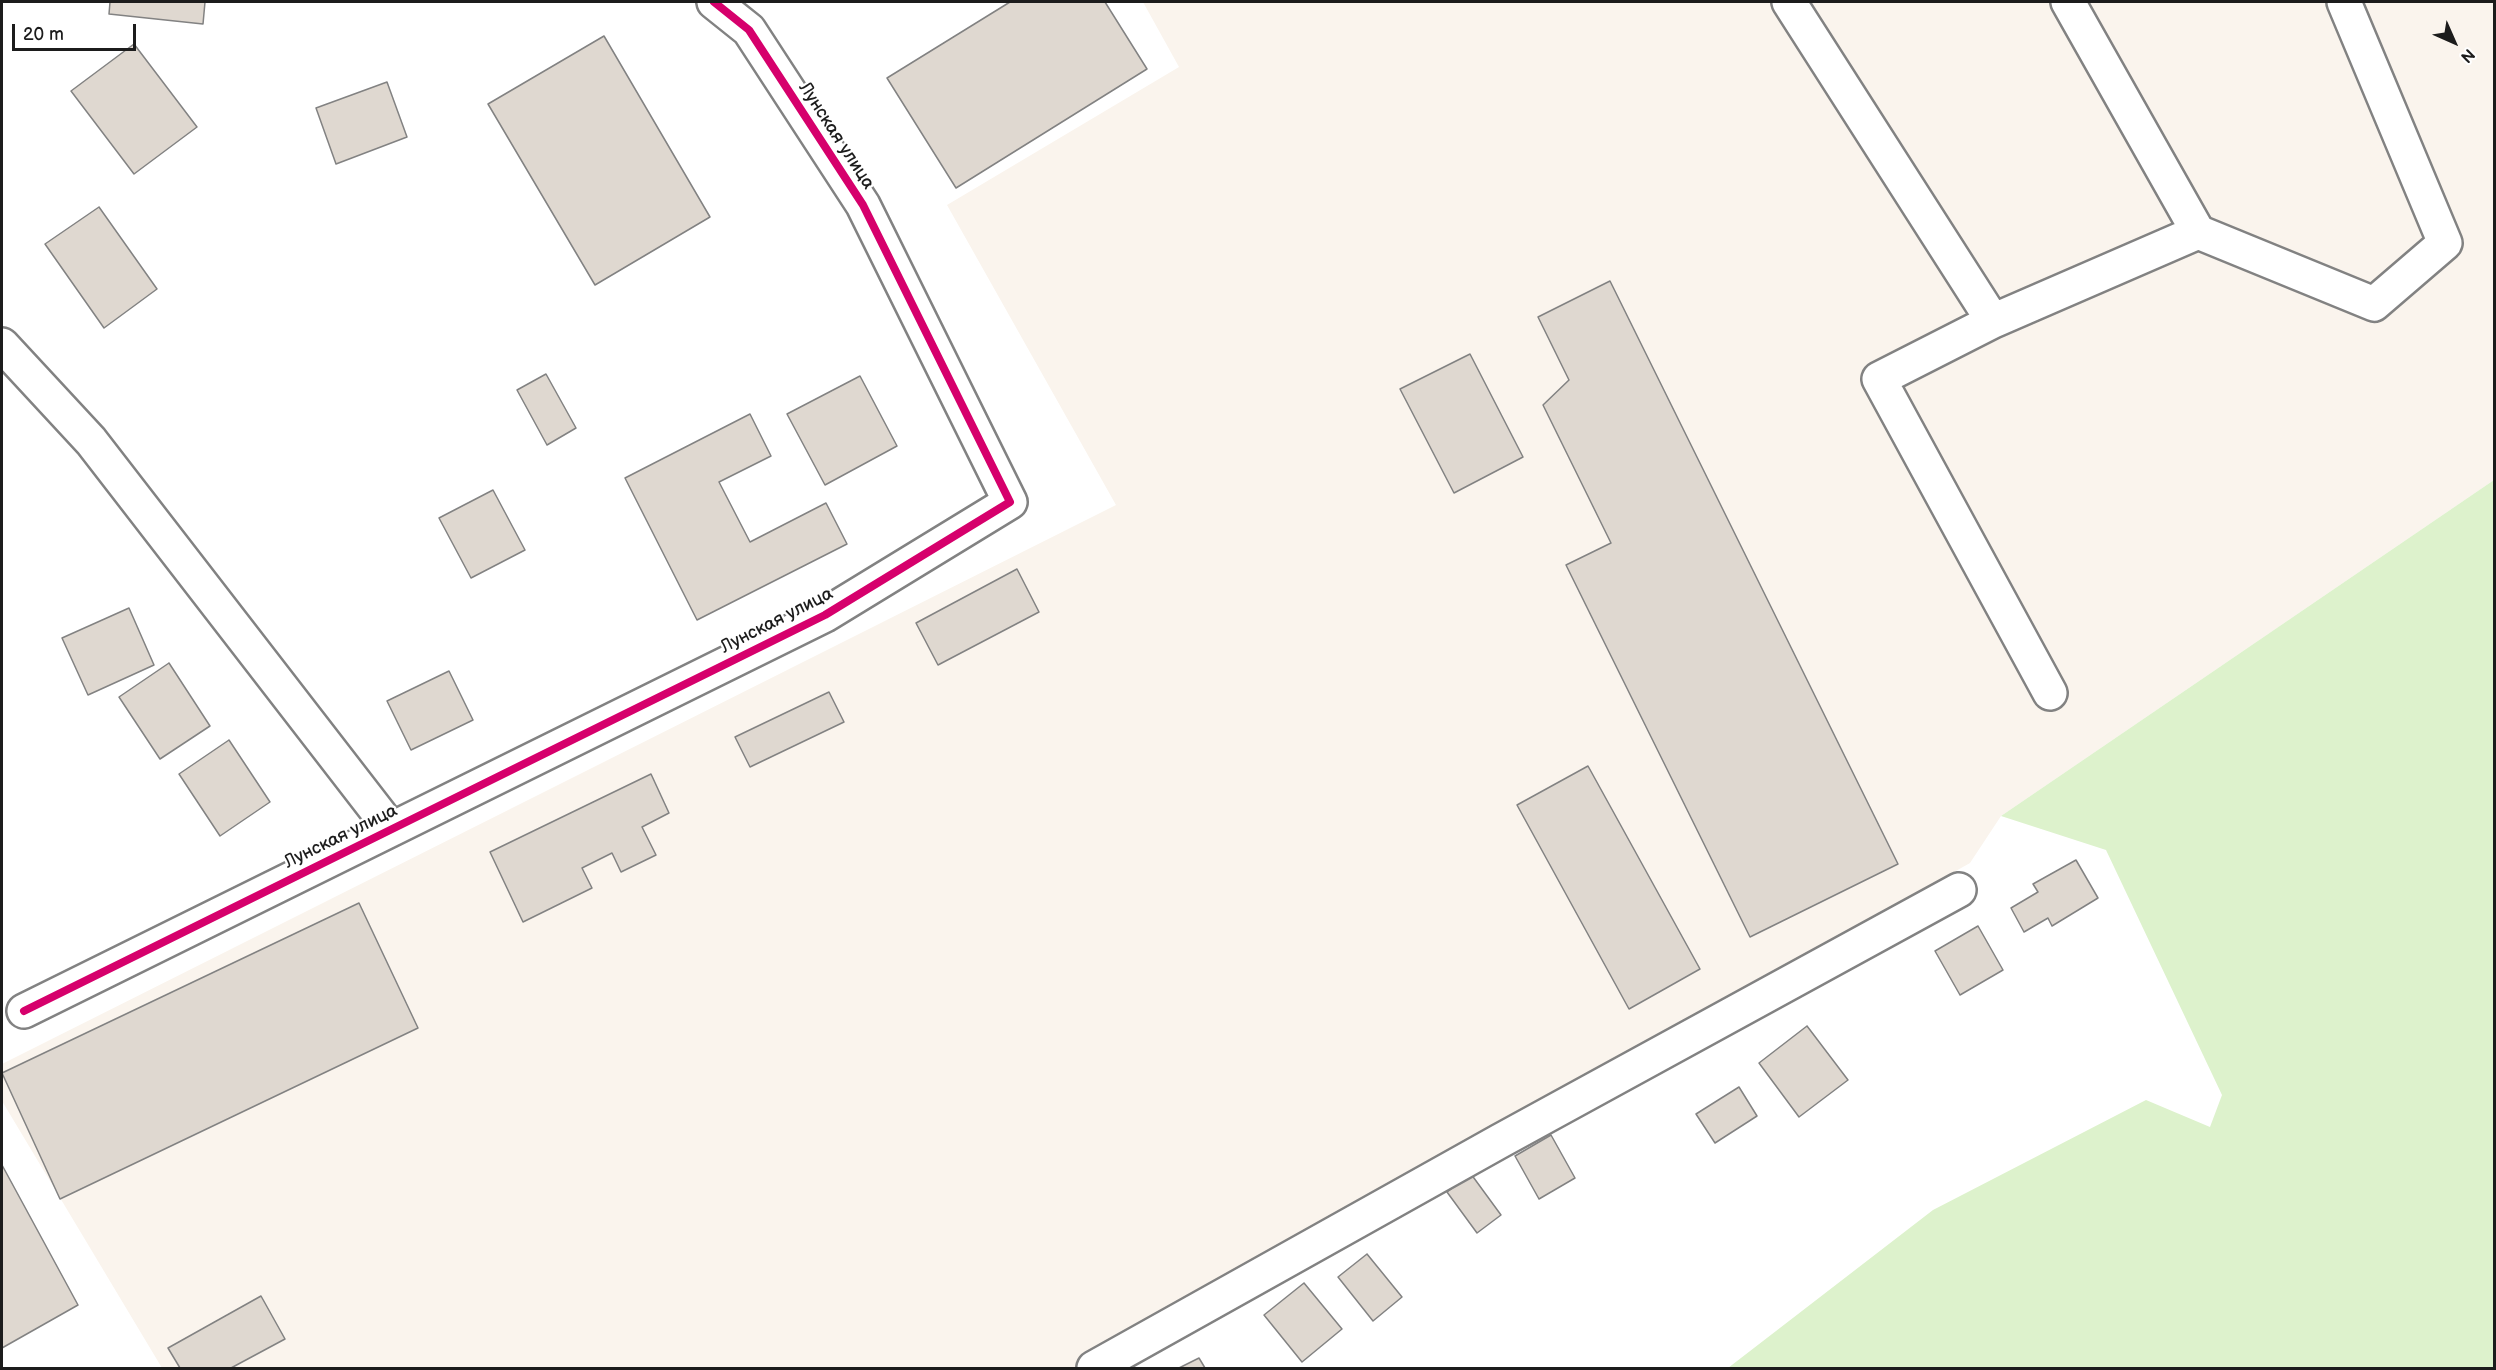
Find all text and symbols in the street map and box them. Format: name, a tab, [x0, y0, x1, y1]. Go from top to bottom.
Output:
scale bar	[15, 12, 140, 50]
north arrow	[2424, 12, 2484, 72]
text: 20 m	[23, 24, 64, 45]
text: N	[2456, 44, 2478, 66]
street label: Лунская улица	[793, 78, 879, 194]
street label: Лунская улица	[717, 583, 837, 659]
street label: Лунская улица	[281, 800, 401, 874]

